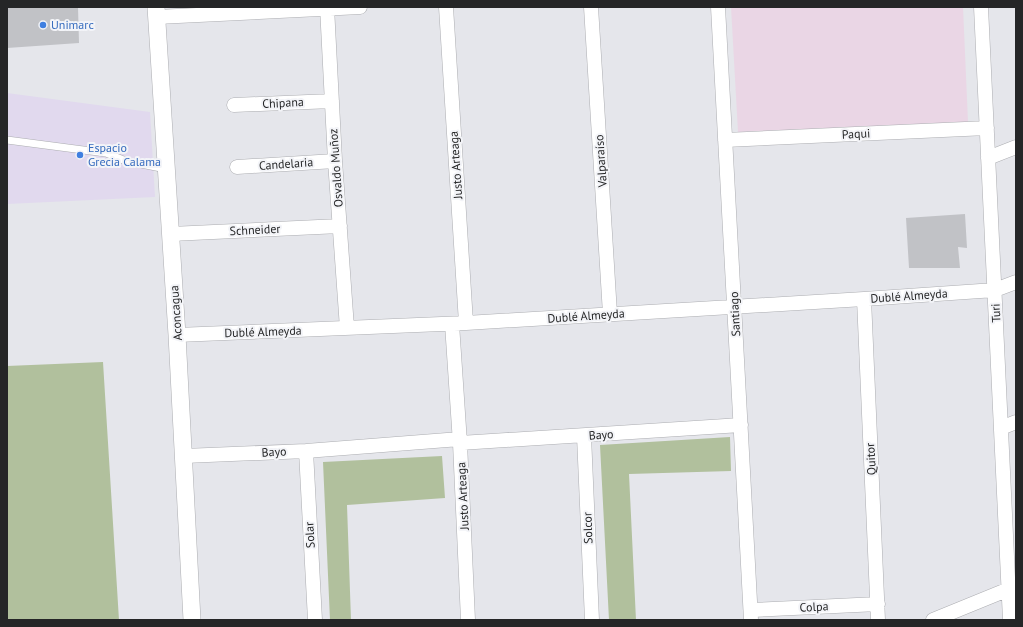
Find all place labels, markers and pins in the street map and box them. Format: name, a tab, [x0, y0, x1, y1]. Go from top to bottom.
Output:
place label: Unimarc	[51, 17, 94, 32]
marker: Unimarc	[38, 20, 48, 30]
place label: Espacio Grecia Calama	[88, 140, 161, 169]
marker: Espacio Grecia Calama	[75, 150, 85, 160]

